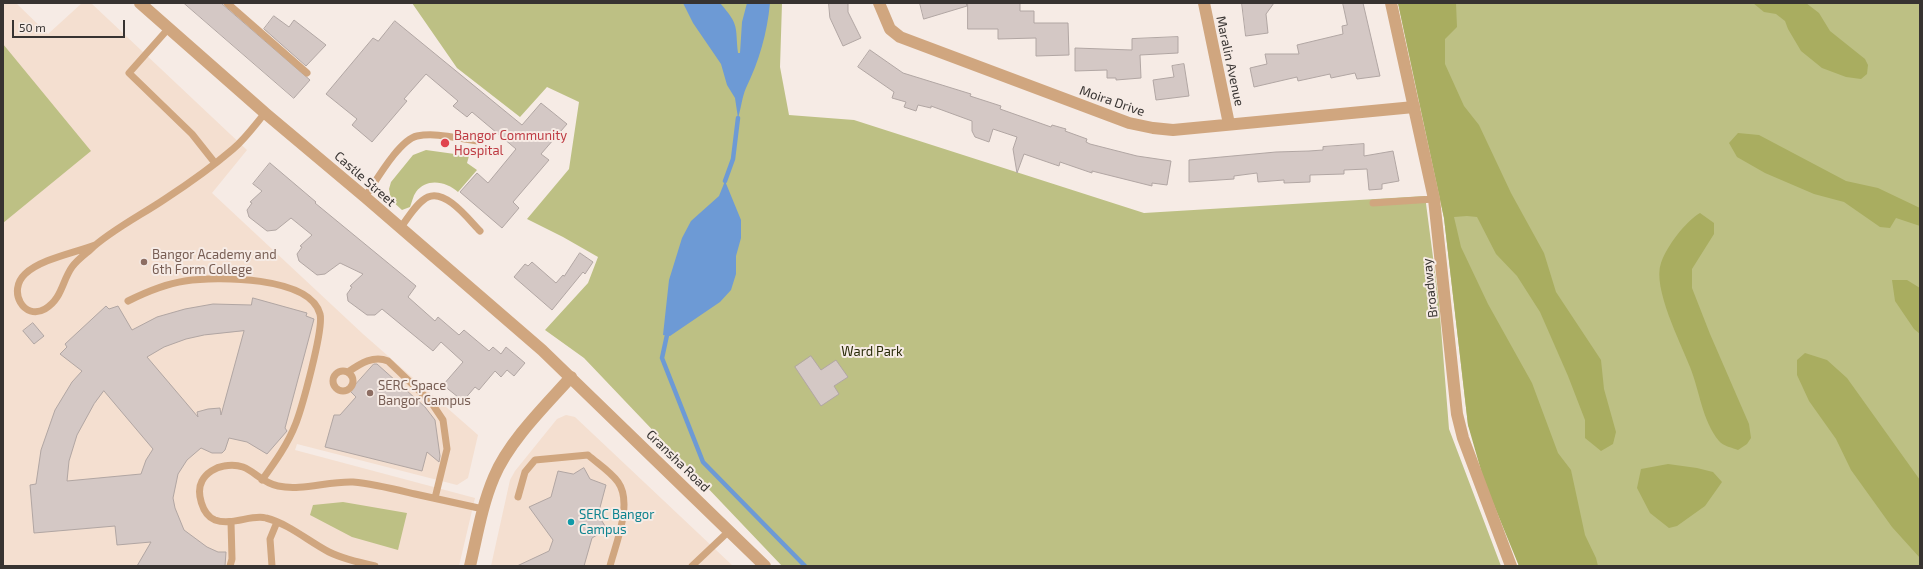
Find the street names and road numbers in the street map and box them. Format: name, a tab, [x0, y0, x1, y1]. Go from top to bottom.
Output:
street label: Maralin Avenue	[1213, 14, 1247, 108]
street label: Moira Drive	[1077, 83, 1147, 119]
street label: Castle Street	[331, 148, 399, 210]
street label: Broadway	[1419, 257, 1441, 319]
street label: Gransha Road	[643, 427, 713, 495]

